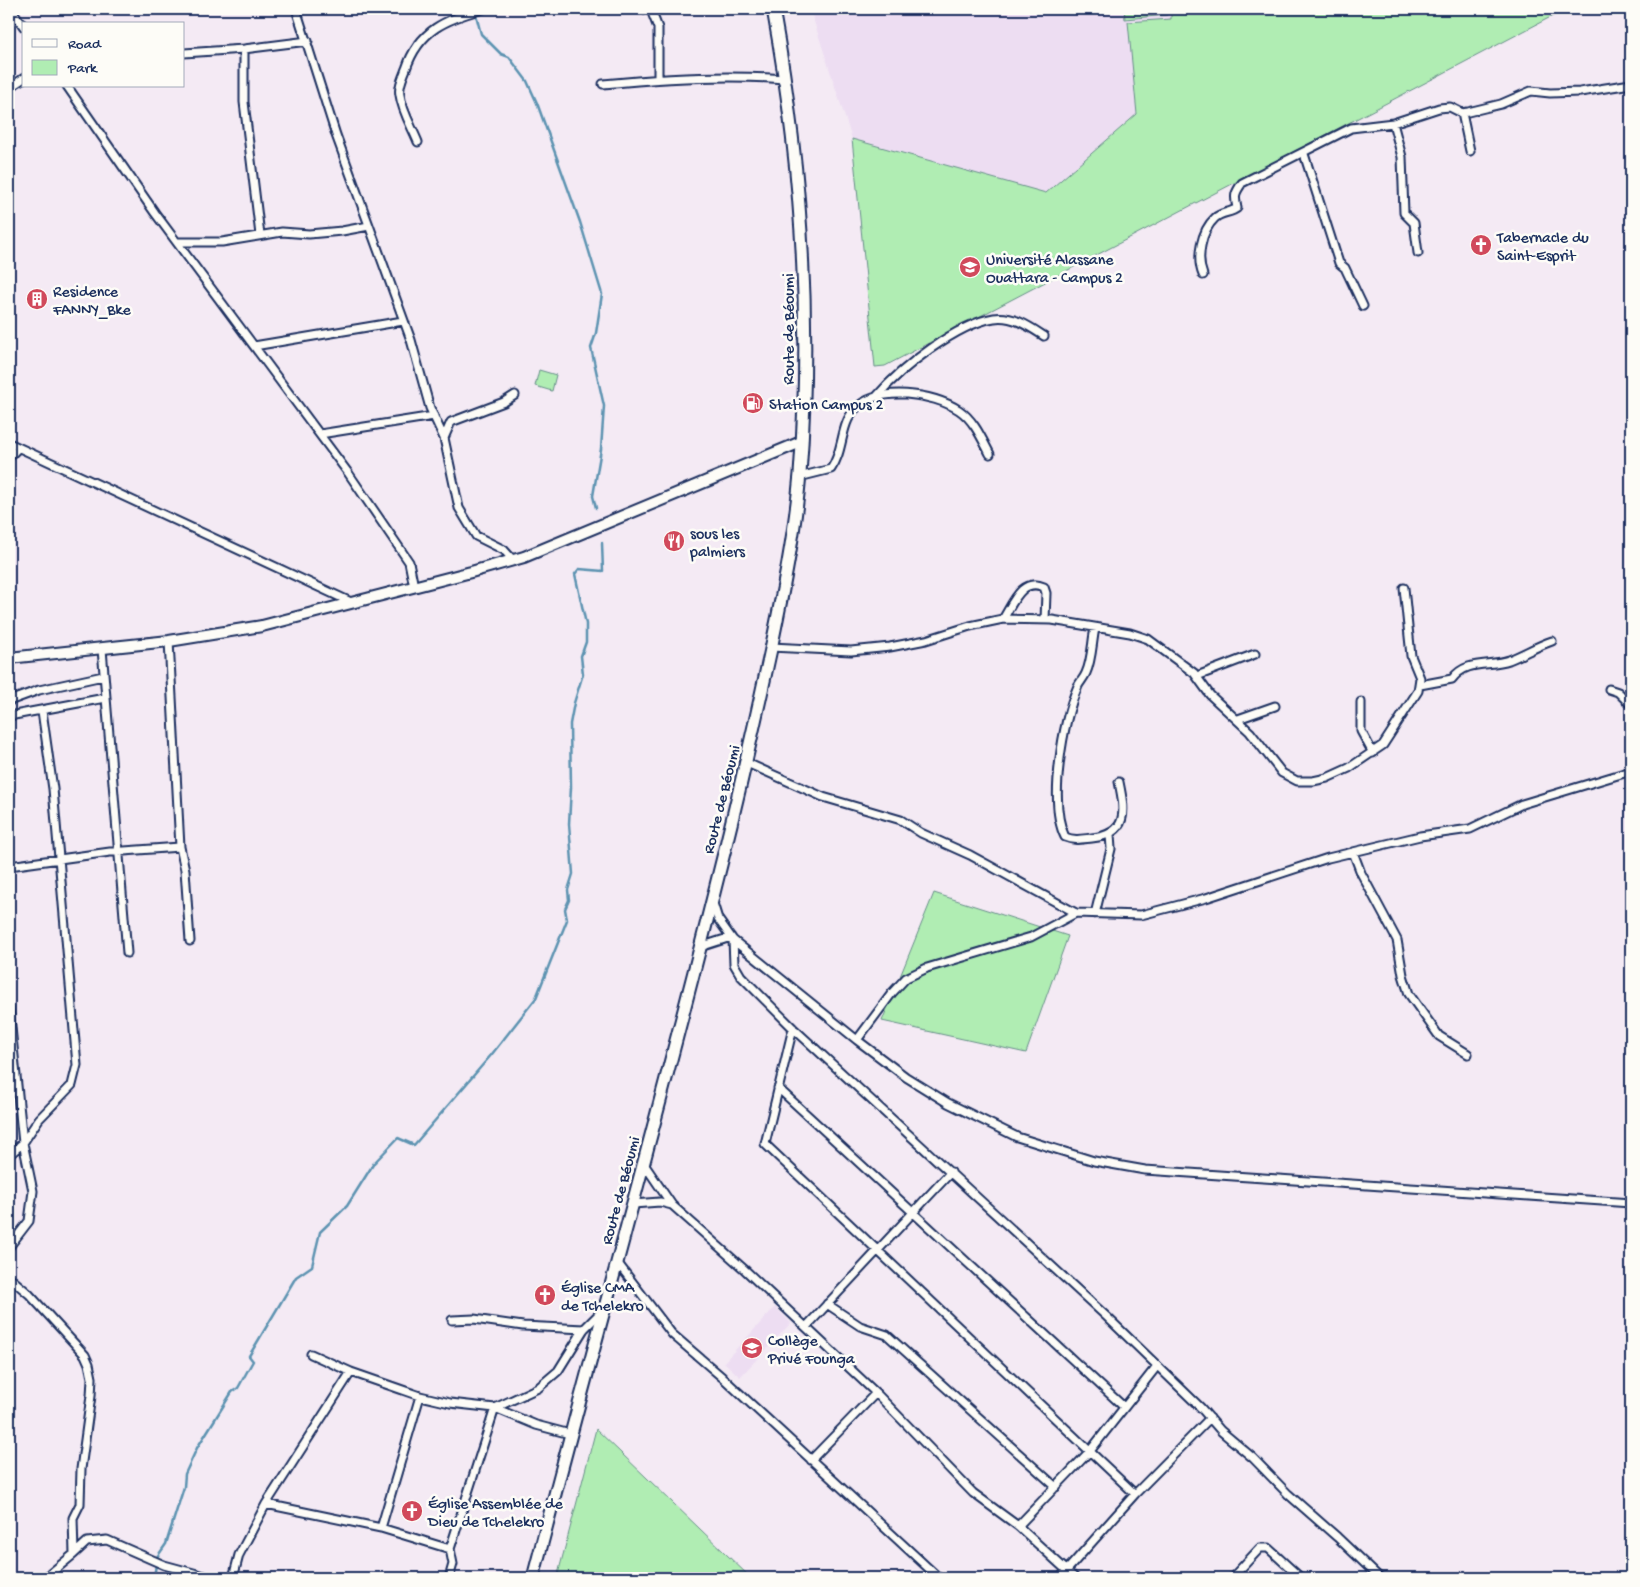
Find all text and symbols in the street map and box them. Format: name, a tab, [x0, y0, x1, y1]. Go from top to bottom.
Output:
legend	[22, 22, 185, 88]
text: Road	[68, 36, 102, 54]
text: Park	[67, 60, 98, 78]
place label: Tabernacle du Saint-Esprit	[1496, 230, 1589, 267]
church icon: Tabernacle du Saint-Esprit	[1469, 233, 1493, 257]
place label: Université Alassane Ouattara - Campus 2	[986, 252, 1123, 289]
school or university icon: Université Alassane Ouattara - Campus 2	[958, 255, 982, 279]
street label: Route de Béoumi	[781, 273, 800, 385]
place label: Residence FANNY_Bke	[52, 284, 131, 321]
building icon: Residence FANNY_Bke	[25, 287, 49, 311]
fuel station icon: Station Campus 2	[741, 391, 765, 415]
place label: Station Campus 2	[769, 397, 884, 416]
place label: sous les palmiers	[689, 526, 746, 563]
restaurant icon: sous les palmiers	[662, 529, 686, 553]
street label: Route de Béoumi	[701, 744, 746, 856]
street label: Route de Béoumi	[599, 1135, 646, 1247]
place label: Église CMA de Tchelekro	[561, 1280, 644, 1317]
church icon: Église CMA de Tchelekro	[533, 1283, 557, 1307]
place label: Collège Privé Founga	[767, 1333, 856, 1370]
school or university icon: Collège Privé Founga	[740, 1336, 764, 1360]
place label: Église Assemblée de Dieu de Tchelekro	[427, 1496, 563, 1533]
church icon: Église Assemblée de Dieu de Tchelekro	[400, 1499, 424, 1523]

